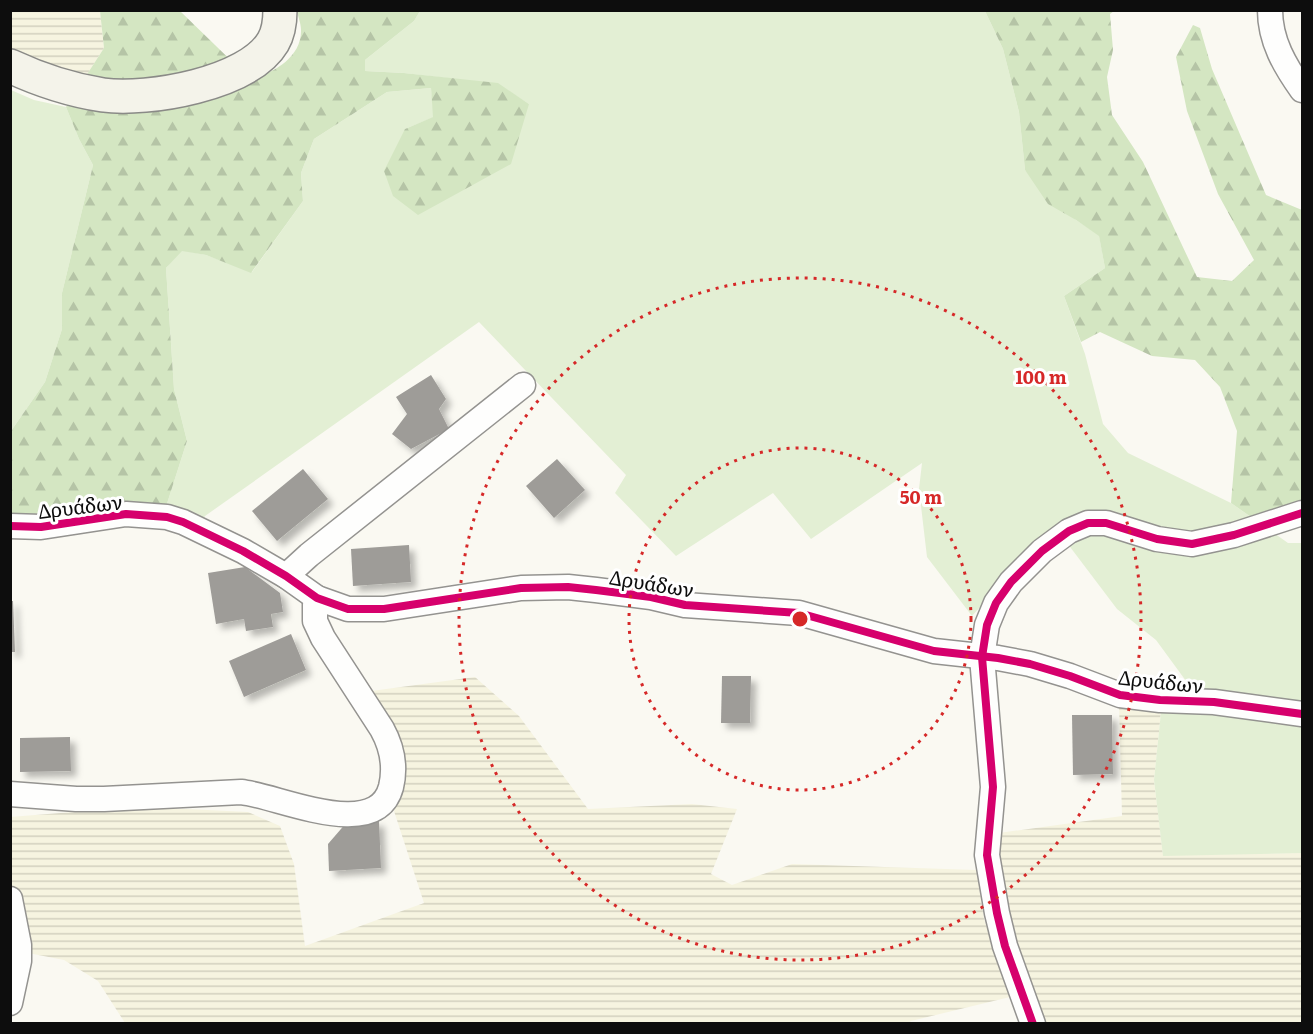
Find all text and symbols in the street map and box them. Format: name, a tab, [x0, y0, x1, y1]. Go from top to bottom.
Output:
text: 100 m	[1015, 363, 1067, 390]
text: 50 m	[900, 483, 942, 510]
street label: Δρυάδων	[36, 485, 124, 525]
street label: Δρυάδων	[608, 561, 696, 603]
centre of rings	[790, 609, 810, 629]
street label: Δρυάδων	[1117, 661, 1205, 699]

